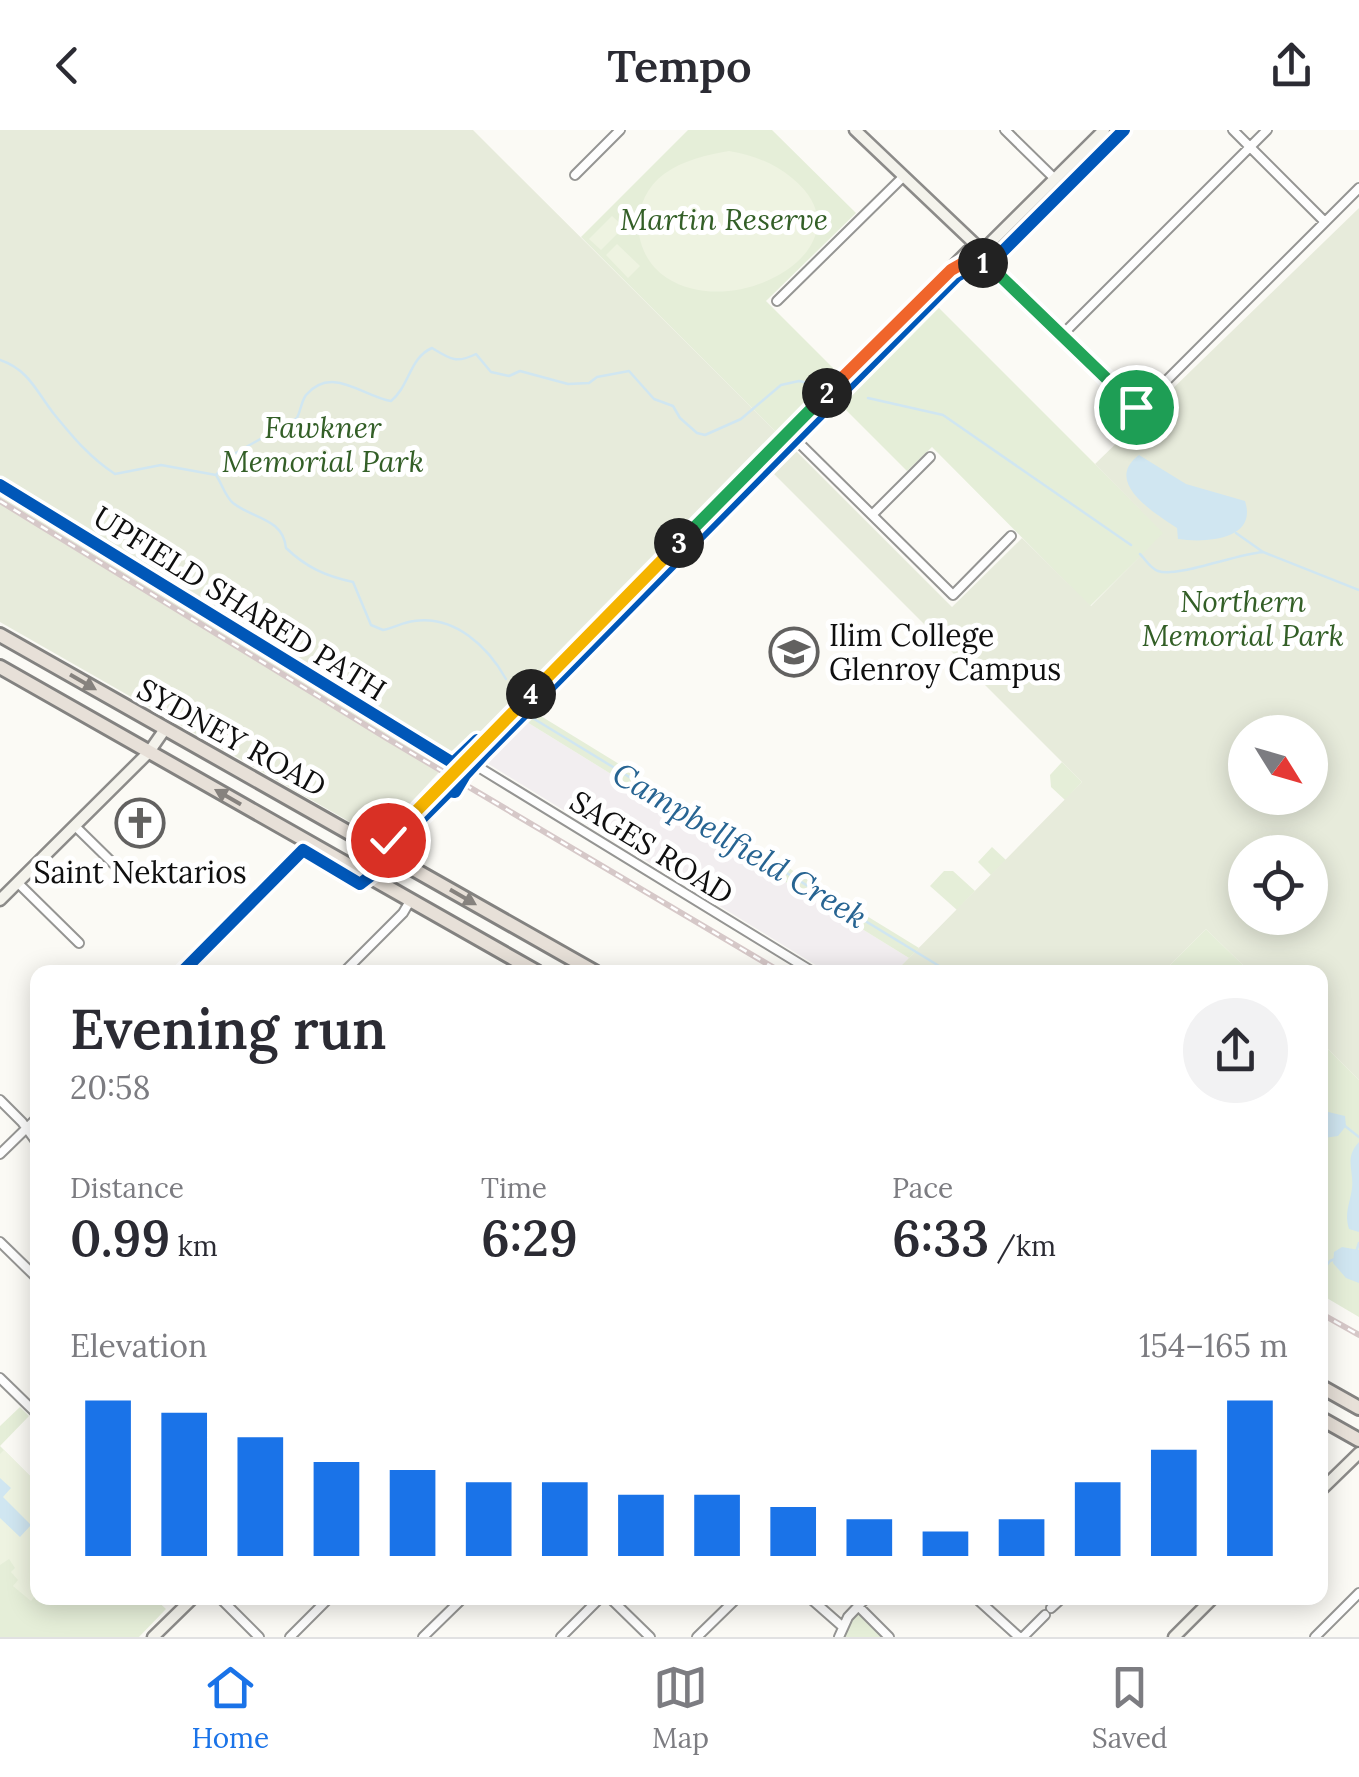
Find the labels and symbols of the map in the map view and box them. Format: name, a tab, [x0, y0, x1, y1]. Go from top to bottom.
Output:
park label: Martin Reserve	[620, 200, 828, 238]
pin: 1	[958, 238, 1008, 288]
pin	[1094, 365, 1179, 450]
pin: 2	[802, 368, 852, 418]
park label: Fawkner Memorial Park	[222, 408, 424, 480]
street label: UPFIELD SHARED PATH	[87, 497, 393, 709]
pin: 3	[654, 518, 704, 568]
park label: Northern Memorial Park	[1142, 582, 1344, 654]
place label: Ilim College Glenroy Campus	[829, 616, 1061, 689]
school or university icon: Ilim College Glenroy Campus	[768, 626, 820, 678]
street label: SYDNEY ROAD	[131, 669, 333, 805]
pin: 4	[506, 669, 556, 719]
one-way arrow	[68, 673, 97, 690]
north arrow	[1228, 715, 1328, 815]
water label: Campbellfield Creek	[605, 753, 875, 937]
street label: SAGES ROAD	[563, 782, 741, 912]
one-way arrow	[214, 788, 242, 806]
church icon: Saint Nektarios	[114, 797, 166, 849]
pin	[346, 798, 431, 883]
place label: Saint Nektarios	[33, 853, 247, 891]
one-way arrow	[449, 888, 477, 905]

